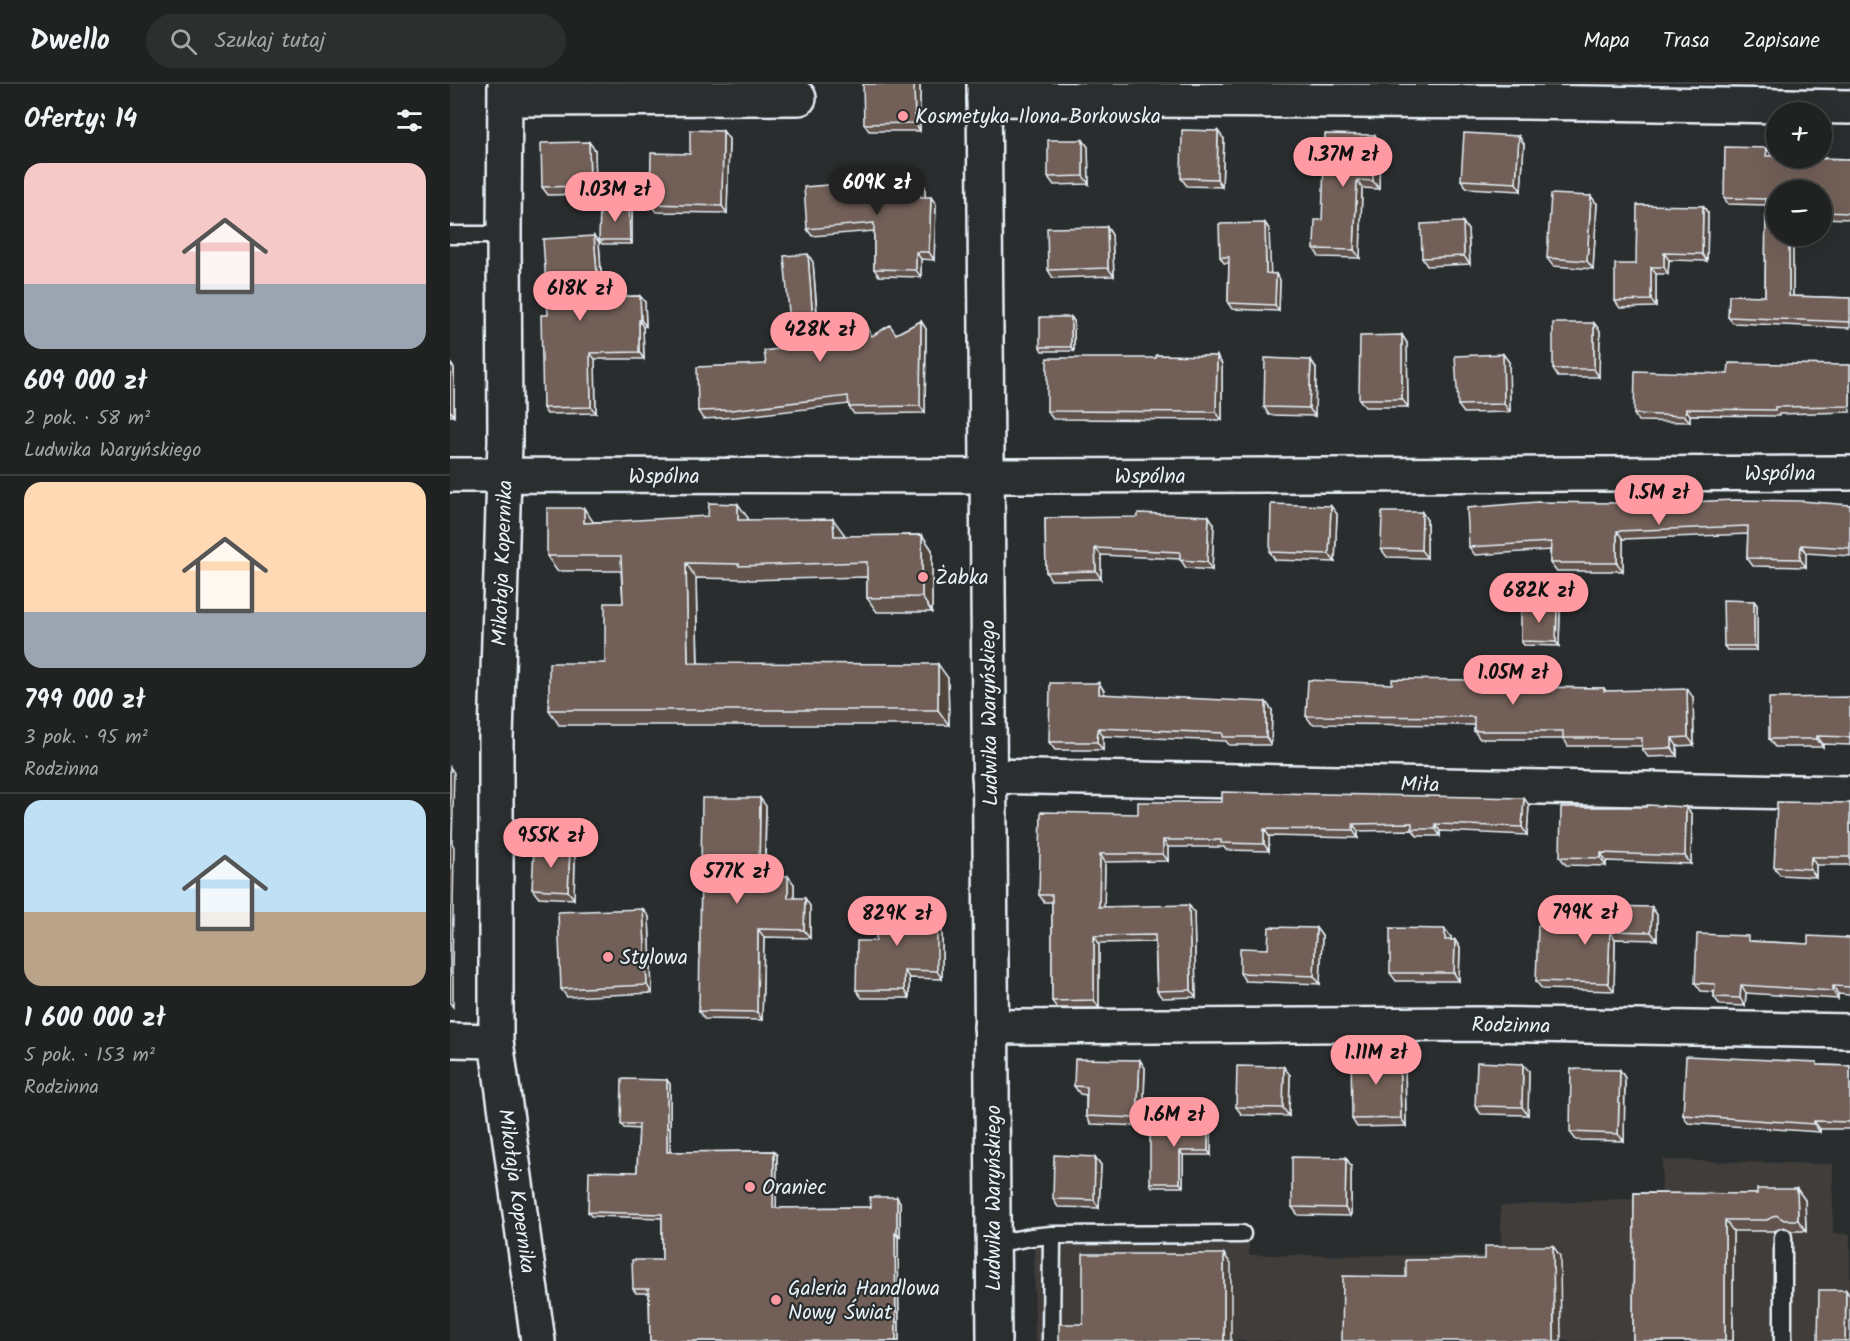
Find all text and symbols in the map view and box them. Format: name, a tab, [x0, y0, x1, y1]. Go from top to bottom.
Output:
search box	[146, 14, 566, 68]
text: Dwello	[30, 19, 110, 64]
text: Szukaj tutaj	[215, 24, 325, 59]
icon: search	[167, 25, 200, 58]
text: Mapa	[1584, 25, 1630, 58]
text: Trasa	[1663, 25, 1710, 58]
text: Zapisane	[1743, 25, 1820, 58]
text: Oferty: 14	[24, 99, 137, 141]
place label: Kosmetyka Ilona Borkowska	[915, 101, 1161, 134]
map controls	[1766, 102, 1832, 246]
button: +	[1766, 102, 1832, 168]
icon: filters	[393, 104, 426, 137]
marker: Kosmetyka Ilona Borkowska	[896, 109, 910, 123]
pin: 1.37M zł	[1281, 137, 1405, 188]
text: 1.37M zł	[1307, 140, 1379, 172]
pin: 609K zł	[822, 165, 932, 216]
text: 609K zł	[843, 168, 911, 200]
pin: 1.03M zł	[553, 172, 677, 223]
text: 1.03M zł	[579, 175, 651, 207]
button: −	[1766, 180, 1832, 246]
icon: home	[171, 202, 279, 310]
pin: 618K zł	[525, 271, 635, 322]
text: 618K zł	[547, 274, 613, 306]
pin: 428K zł	[765, 312, 875, 363]
text: 428K zł	[784, 315, 856, 347]
text: 609 000 zł	[24, 361, 147, 403]
text: 2 pok. · 58 m²	[24, 403, 150, 435]
text: Ludwika Waryńskiego	[24, 435, 201, 467]
street label: Wspólna	[1744, 458, 1816, 491]
street label: Wspólna	[628, 461, 700, 494]
street label: Wspólna	[1114, 461, 1186, 494]
pin: 1.5M zł	[1604, 475, 1714, 526]
text: 1.5M zł	[1629, 478, 1689, 510]
street label: Mikołaja Kopernika	[484, 479, 523, 647]
icon: home	[171, 521, 279, 629]
place label: Żabka	[935, 562, 989, 595]
marker: Żabka	[916, 570, 930, 584]
pin: 682K zł	[1484, 573, 1594, 624]
text: 682K zł	[1503, 576, 1575, 608]
street label: Ludwika Waryńskiego	[972, 620, 1009, 806]
pin: 1.05M zł	[1451, 655, 1575, 706]
text: 1.05M zł	[1477, 658, 1549, 690]
text: 799 000 zł	[24, 680, 145, 722]
text: 3 pok. · 95 m²	[24, 722, 148, 754]
text: Rodzinna	[24, 754, 99, 786]
street label: Miła	[1400, 769, 1440, 802]
pin: 955K zł	[496, 818, 606, 869]
text: 955K zł	[517, 821, 585, 853]
icon: home	[171, 839, 279, 947]
pin: 577K zł	[682, 854, 792, 905]
text: 577K zł	[704, 857, 770, 889]
pin: 799K zł	[1530, 895, 1640, 946]
pin: 829K zł	[842, 896, 952, 947]
text: 799K zł	[1552, 898, 1618, 930]
text: 829K zł	[862, 899, 932, 931]
place label: Stylowa	[620, 942, 688, 975]
marker: Stylowa	[601, 950, 615, 964]
text: 1 600 000 zł	[24, 998, 165, 1040]
street label: Rodzinna	[1471, 1009, 1551, 1044]
pin: 1.11M zł	[1314, 1035, 1438, 1086]
text: 1.11M zł	[1345, 1038, 1407, 1070]
text: 5 pok. · 153 m²	[24, 1040, 155, 1072]
text: Rodzinna	[24, 1072, 99, 1104]
pin: 1.6M zł	[1119, 1097, 1229, 1148]
text: 1.6M zł	[1143, 1100, 1205, 1132]
street label: Ludwika Waryńskiego	[978, 1105, 1011, 1291]
street label: Mikołaja Kopernika	[488, 1107, 543, 1276]
place label: Oraniec	[762, 1172, 827, 1205]
marker: Oraniec	[743, 1180, 757, 1194]
place label: Galeria Handlowa Nowy Świat	[788, 1273, 940, 1330]
marker: Galeria Handlowa Nowy Świat	[769, 1293, 783, 1307]

